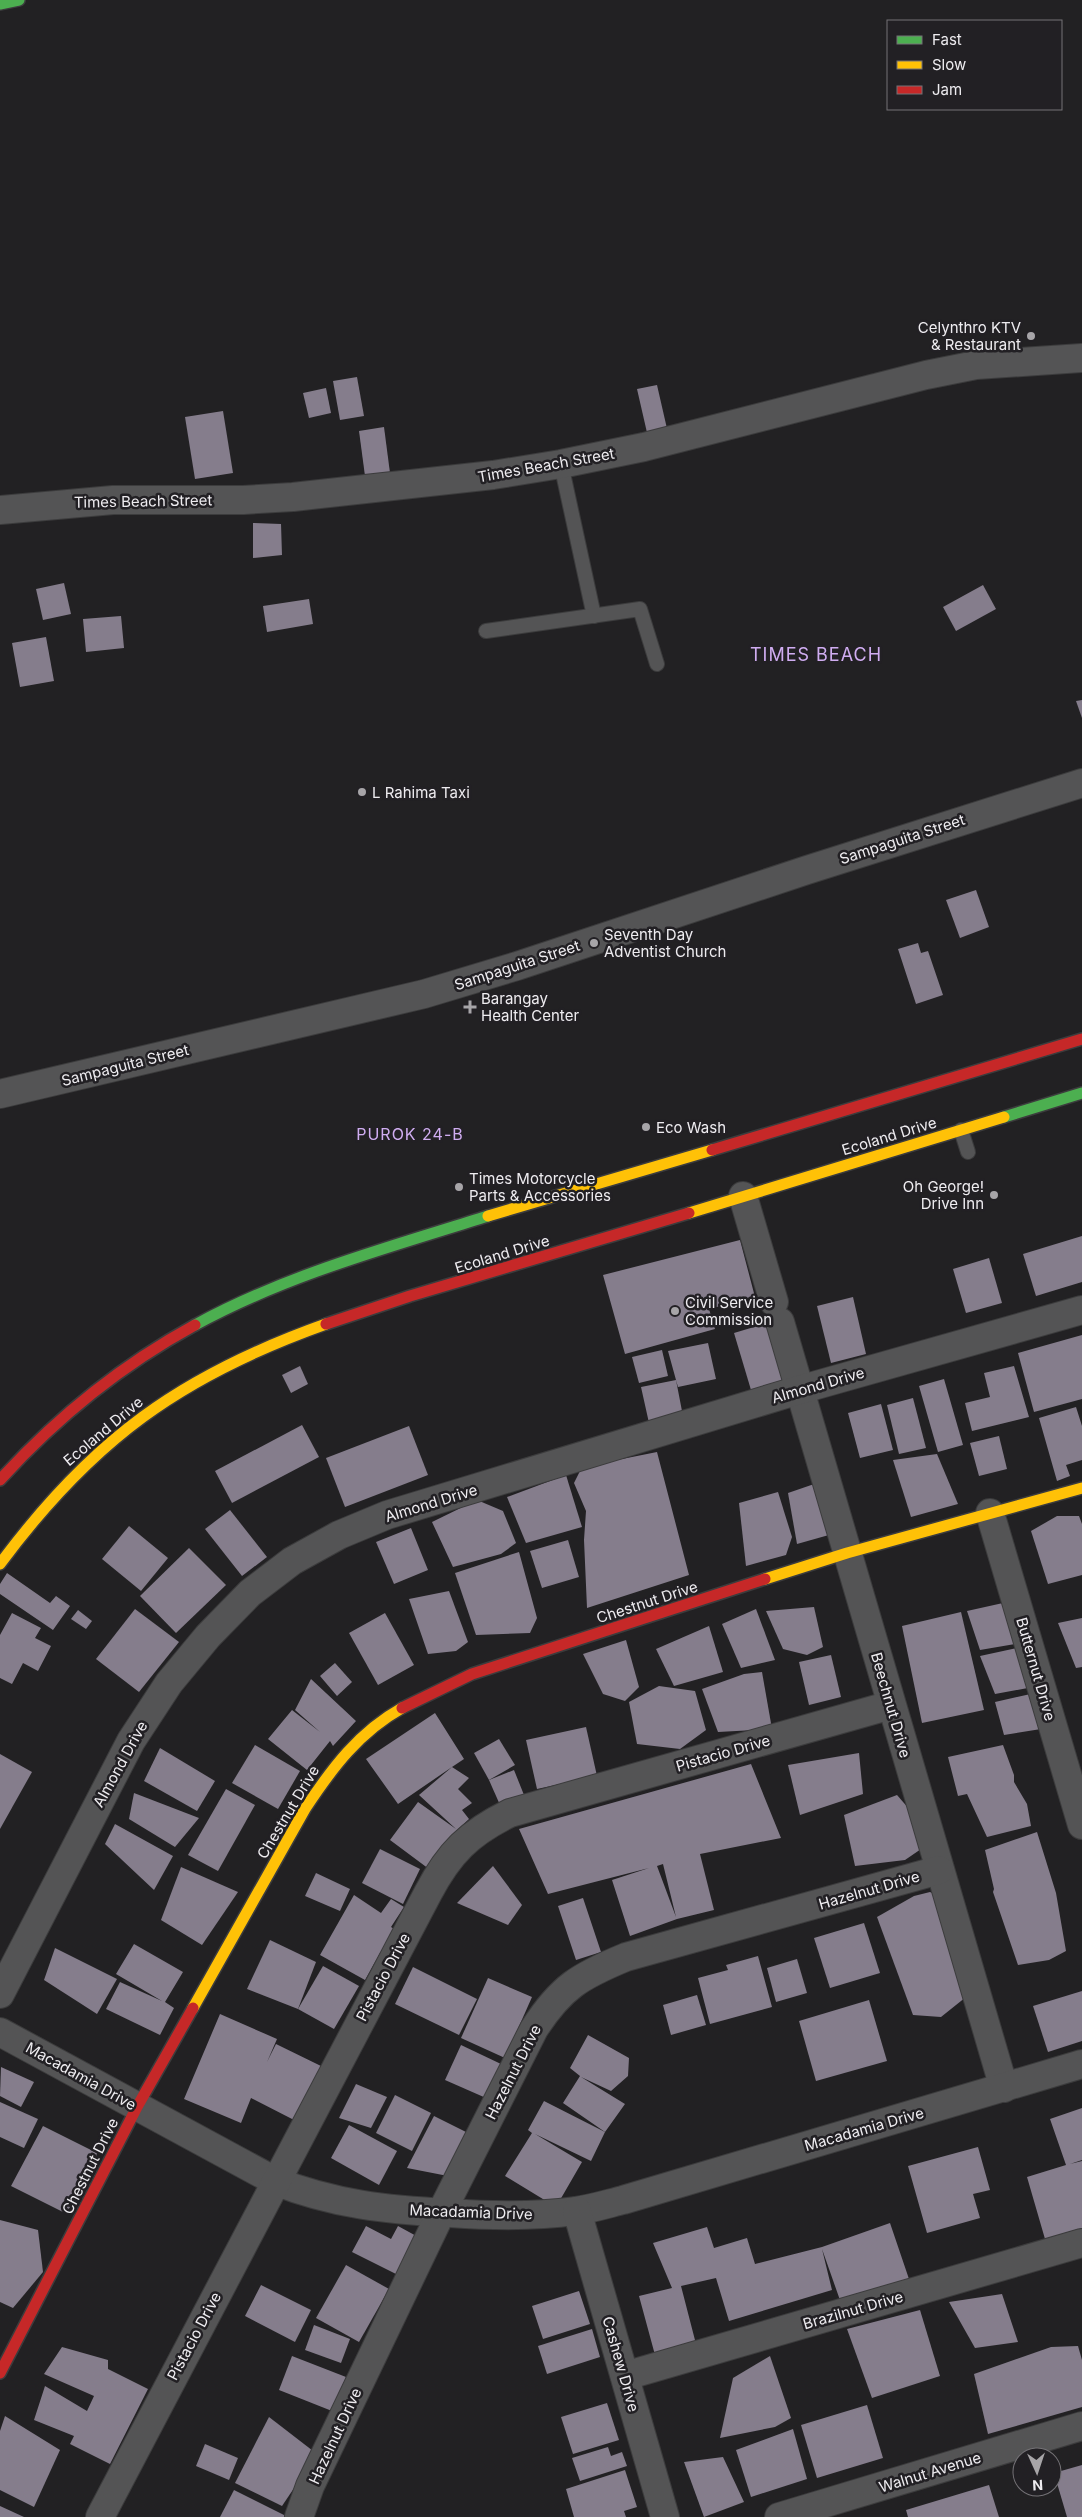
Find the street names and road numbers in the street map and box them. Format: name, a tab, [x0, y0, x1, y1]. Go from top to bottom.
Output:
street label: Times Beach Street	[476, 444, 616, 486]
street label: Times Beach Street	[74, 490, 212, 512]
street label: Sampaguita Street	[837, 810, 967, 868]
street label: Sampaguita Street	[452, 936, 582, 994]
street label: Sampaguita Street	[59, 1040, 191, 1090]
street label: Ecoland Drive	[839, 1113, 939, 1159]
street label: Ecoland Drive	[452, 1231, 552, 1277]
street label: Almond Drive	[769, 1363, 867, 1407]
street label: Ecoland Drive	[59, 1392, 147, 1470]
street label: Almond Drive	[383, 1480, 479, 1526]
street label: Chestnut Drive	[594, 1577, 700, 1627]
street label: Butternut Drive	[1012, 1615, 1060, 1723]
street label: Beechnut Drive	[867, 1650, 915, 1760]
street label: Almond Drive	[89, 1718, 151, 1810]
street label: Pistacio Drive	[674, 1730, 772, 1776]
street label: Chestnut Drive	[253, 1762, 323, 1862]
street label: Hazelnut Drive	[816, 1867, 922, 1913]
street label: Pistacio Drive	[352, 1930, 414, 2024]
street label: Hazelnut Drive	[481, 2021, 545, 2123]
street label: Macadamia Drive	[22, 2038, 140, 2114]
street label: Macadamia Drive	[802, 2103, 926, 2155]
street label: Chestnut Drive	[58, 2115, 122, 2217]
street label: Macadamia Drive	[409, 2200, 533, 2224]
street label: Brazilnut Drive	[801, 2287, 905, 2333]
street label: Pistacio Drive	[163, 2289, 225, 2383]
street label: Cashew Drive	[598, 2314, 644, 2414]
street label: Hazelnut Drive	[304, 2385, 366, 2487]
street label: Walnut Avenue	[877, 2447, 983, 2497]

